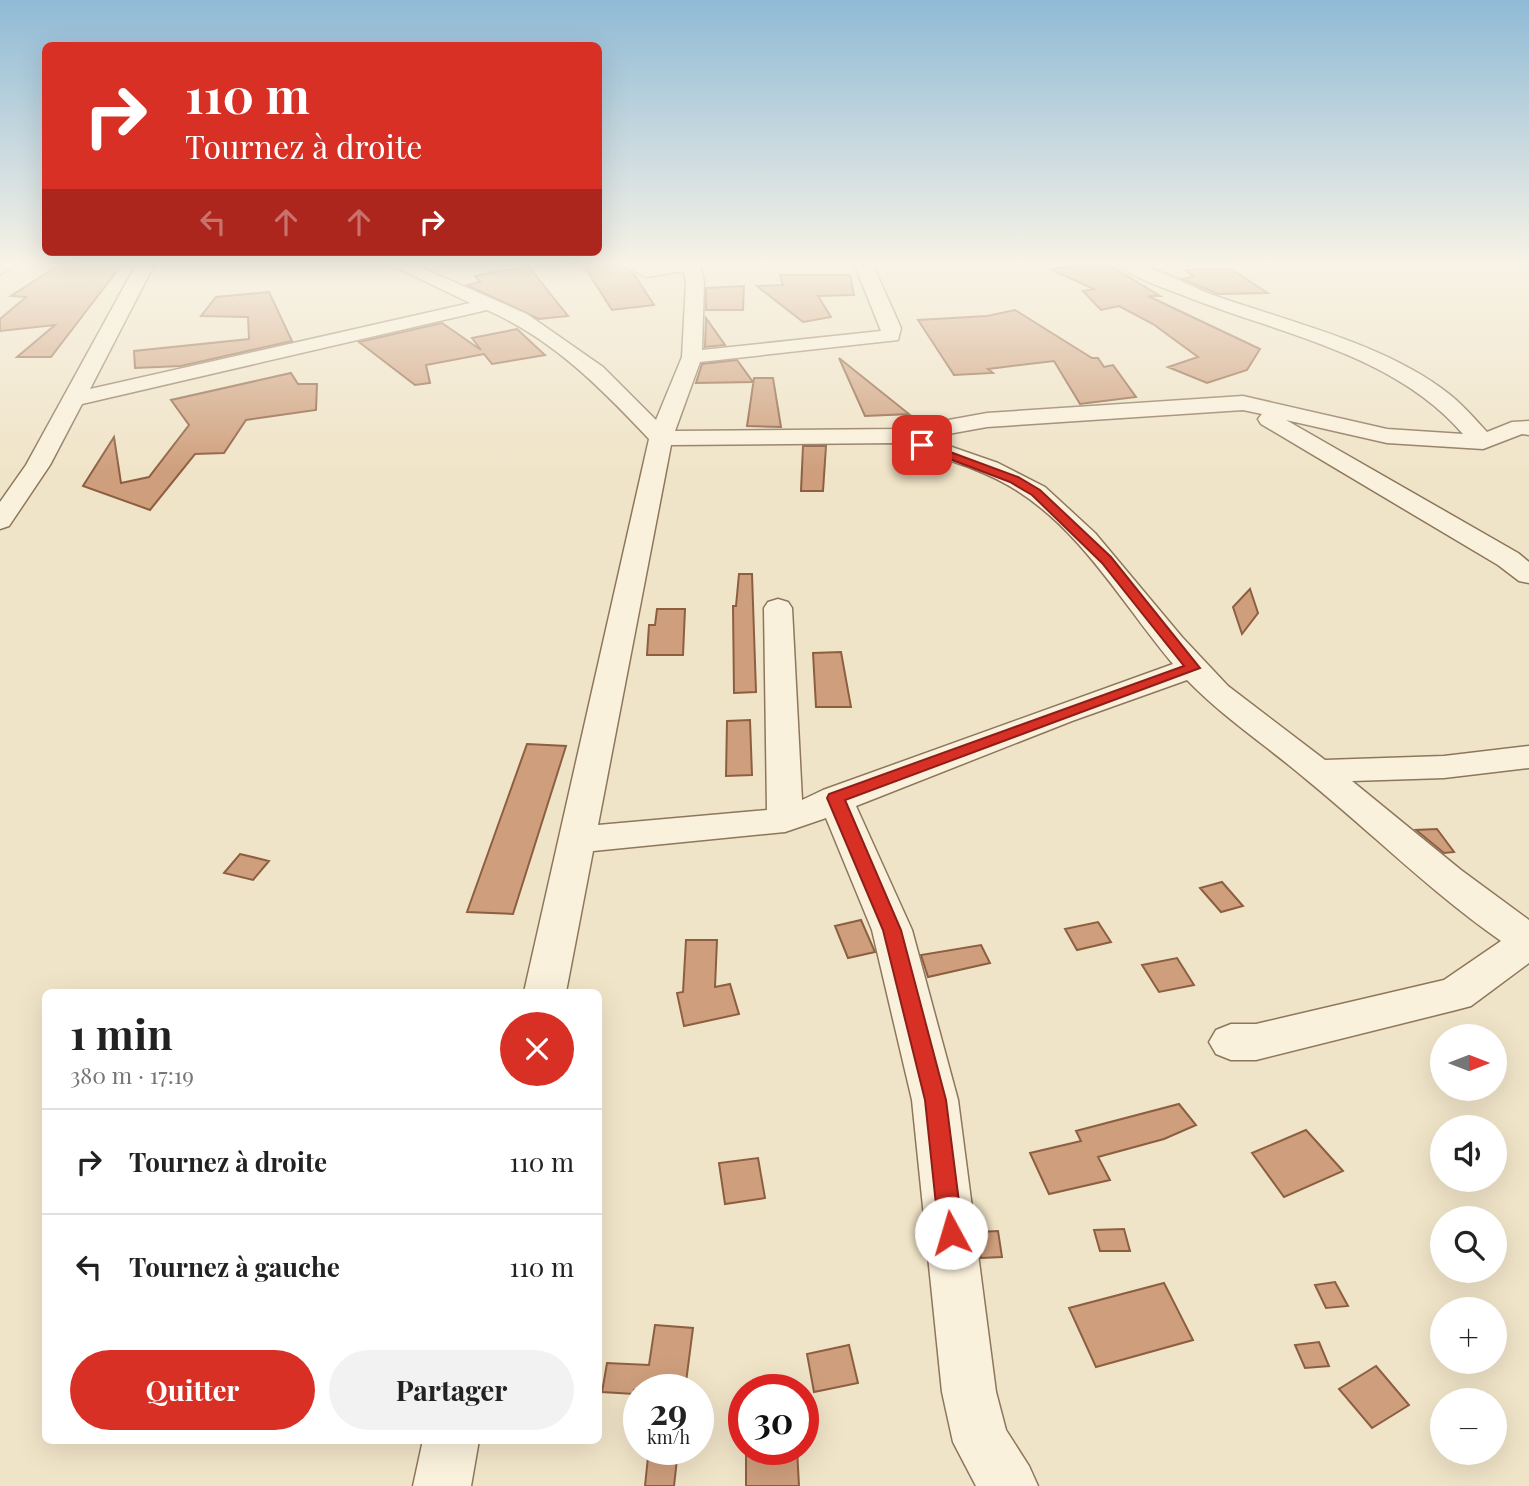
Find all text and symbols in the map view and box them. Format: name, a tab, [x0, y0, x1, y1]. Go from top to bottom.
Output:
text: 110 m	[185, 61, 310, 126]
icon: right	[70, 70, 161, 161]
text: Tournez à droite	[185, 124, 423, 167]
icon: left	[194, 203, 232, 241]
icon: ahead	[267, 203, 305, 241]
icon: ahead	[340, 203, 378, 241]
icon: right	[413, 203, 451, 241]
pin	[892, 415, 952, 475]
icon: arrive	[903, 426, 941, 464]
text: 1 min	[70, 1005, 173, 1061]
button: close	[500, 1012, 574, 1086]
north arrow	[1430, 1024, 1507, 1101]
map controls	[1430, 1024, 1507, 1465]
text: 380 m · 17:19	[70, 1059, 194, 1090]
button: sound	[1430, 1115, 1507, 1192]
icon: right	[70, 1143, 108, 1181]
text: Tournez à droite	[129, 1144, 327, 1179]
text: 110 m	[510, 1144, 574, 1179]
position arrow	[914, 1196, 988, 1270]
button: search	[1430, 1206, 1507, 1283]
icon: left	[70, 1248, 108, 1286]
text: Tournez à gauche	[129, 1249, 340, 1284]
text: 110 m	[510, 1249, 574, 1284]
button: +	[1430, 1297, 1507, 1374]
button: Quitter	[70, 1350, 315, 1430]
button: Partager	[329, 1350, 574, 1430]
speed limit sign: 30	[728, 1374, 819, 1465]
text: 29	[650, 1387, 687, 1434]
button: −	[1430, 1388, 1507, 1465]
text: km/h	[647, 1425, 690, 1449]

